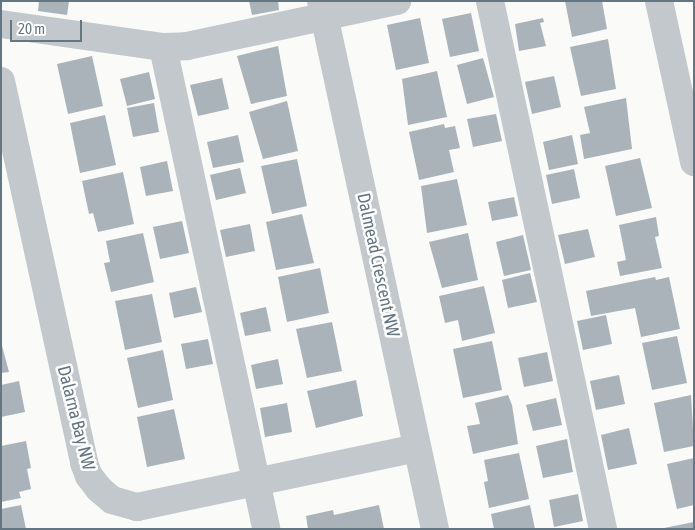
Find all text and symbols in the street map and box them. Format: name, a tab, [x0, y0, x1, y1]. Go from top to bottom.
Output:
scale bar	[12, 10, 85, 42]
text: 20 m	[18, 20, 45, 37]
street label: Dalmead Crescent NW	[352, 191, 404, 339]
street label: Dalarna Bay NW	[53, 364, 99, 472]

